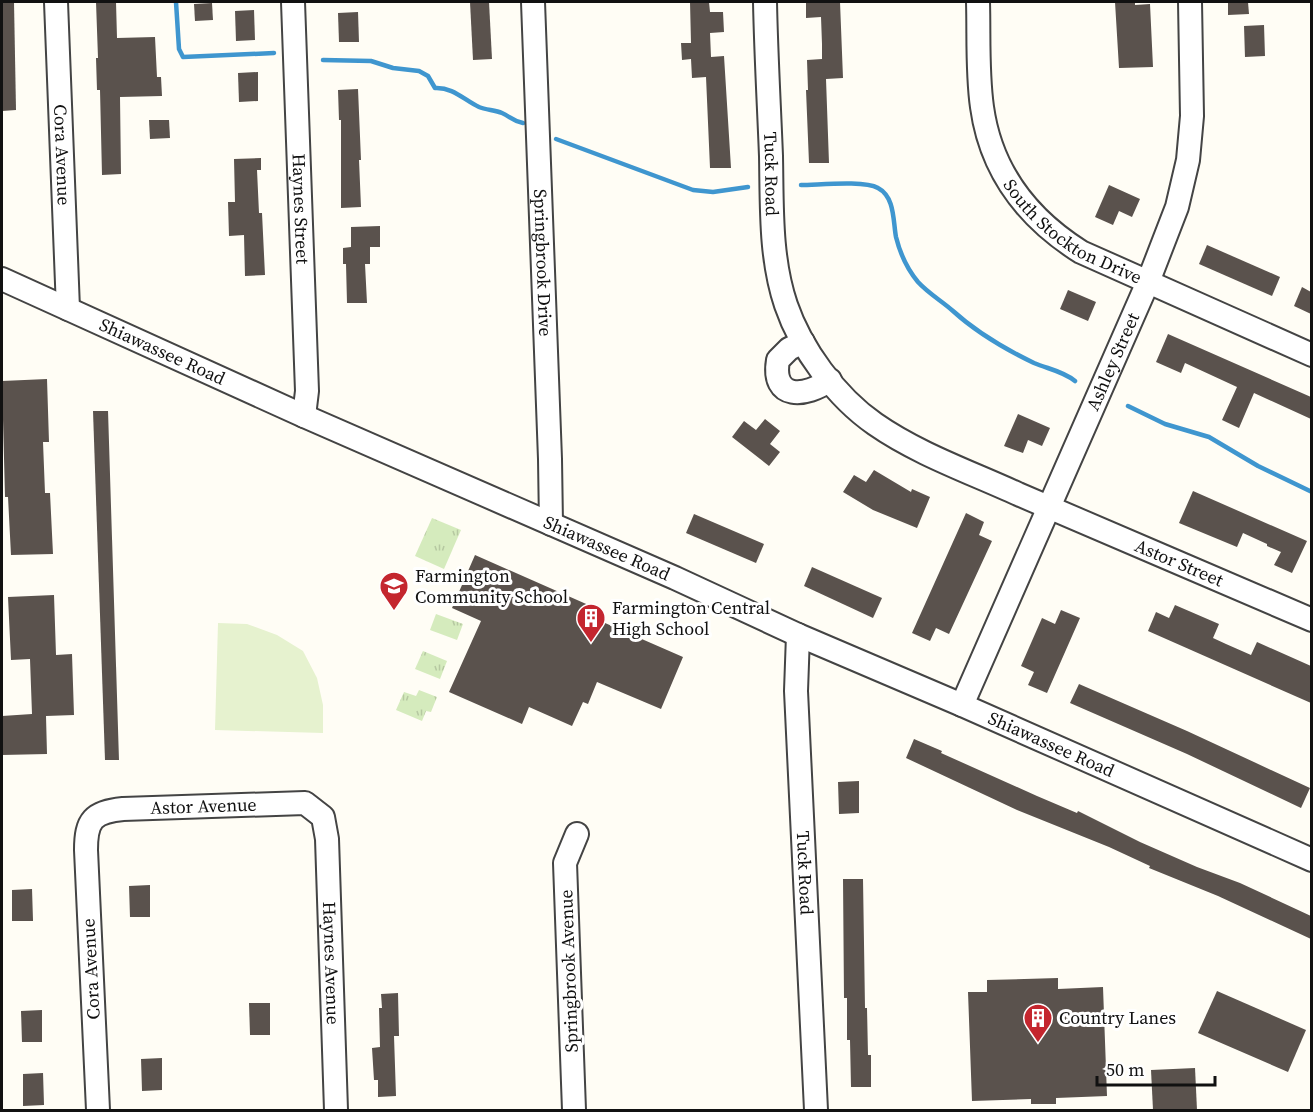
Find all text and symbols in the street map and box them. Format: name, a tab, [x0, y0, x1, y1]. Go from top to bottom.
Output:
street label: Cora Avenue	[48, 104, 77, 206]
street label: Tuck Road	[758, 131, 785, 216]
street label: Haynes Street	[286, 153, 315, 265]
street label: South Stockton Drive	[998, 174, 1146, 289]
street label: Springbrook Drive	[528, 189, 558, 337]
street label: Ashley Street	[1080, 308, 1145, 415]
street label: Shiawassee Road	[96, 312, 229, 391]
street label: Shiawassee Road	[540, 509, 674, 586]
street label: Astor Street	[1131, 533, 1227, 592]
place label: Farmington Community School	[415, 563, 568, 609]
school or university icon: Farmington Community School	[378, 570, 410, 612]
place label: Farmington Central High School	[612, 595, 770, 641]
building icon: Farmington Central High School	[575, 602, 607, 644]
street label: Shiawassee Road	[984, 705, 1119, 783]
street label: Astor Avenue	[150, 792, 257, 820]
street label: Tuck Road	[791, 830, 820, 915]
street label: Springbrook Avenue	[553, 889, 584, 1053]
street label: Haynes Avenue	[317, 901, 346, 1025]
street label: Cora Avenue	[75, 918, 106, 1020]
building icon: Country Lanes	[1022, 1002, 1054, 1044]
place label: Country Lanes	[1059, 1005, 1176, 1030]
scale bar	[1097, 1049, 1216, 1087]
text: 50 m	[1106, 1057, 1144, 1082]

